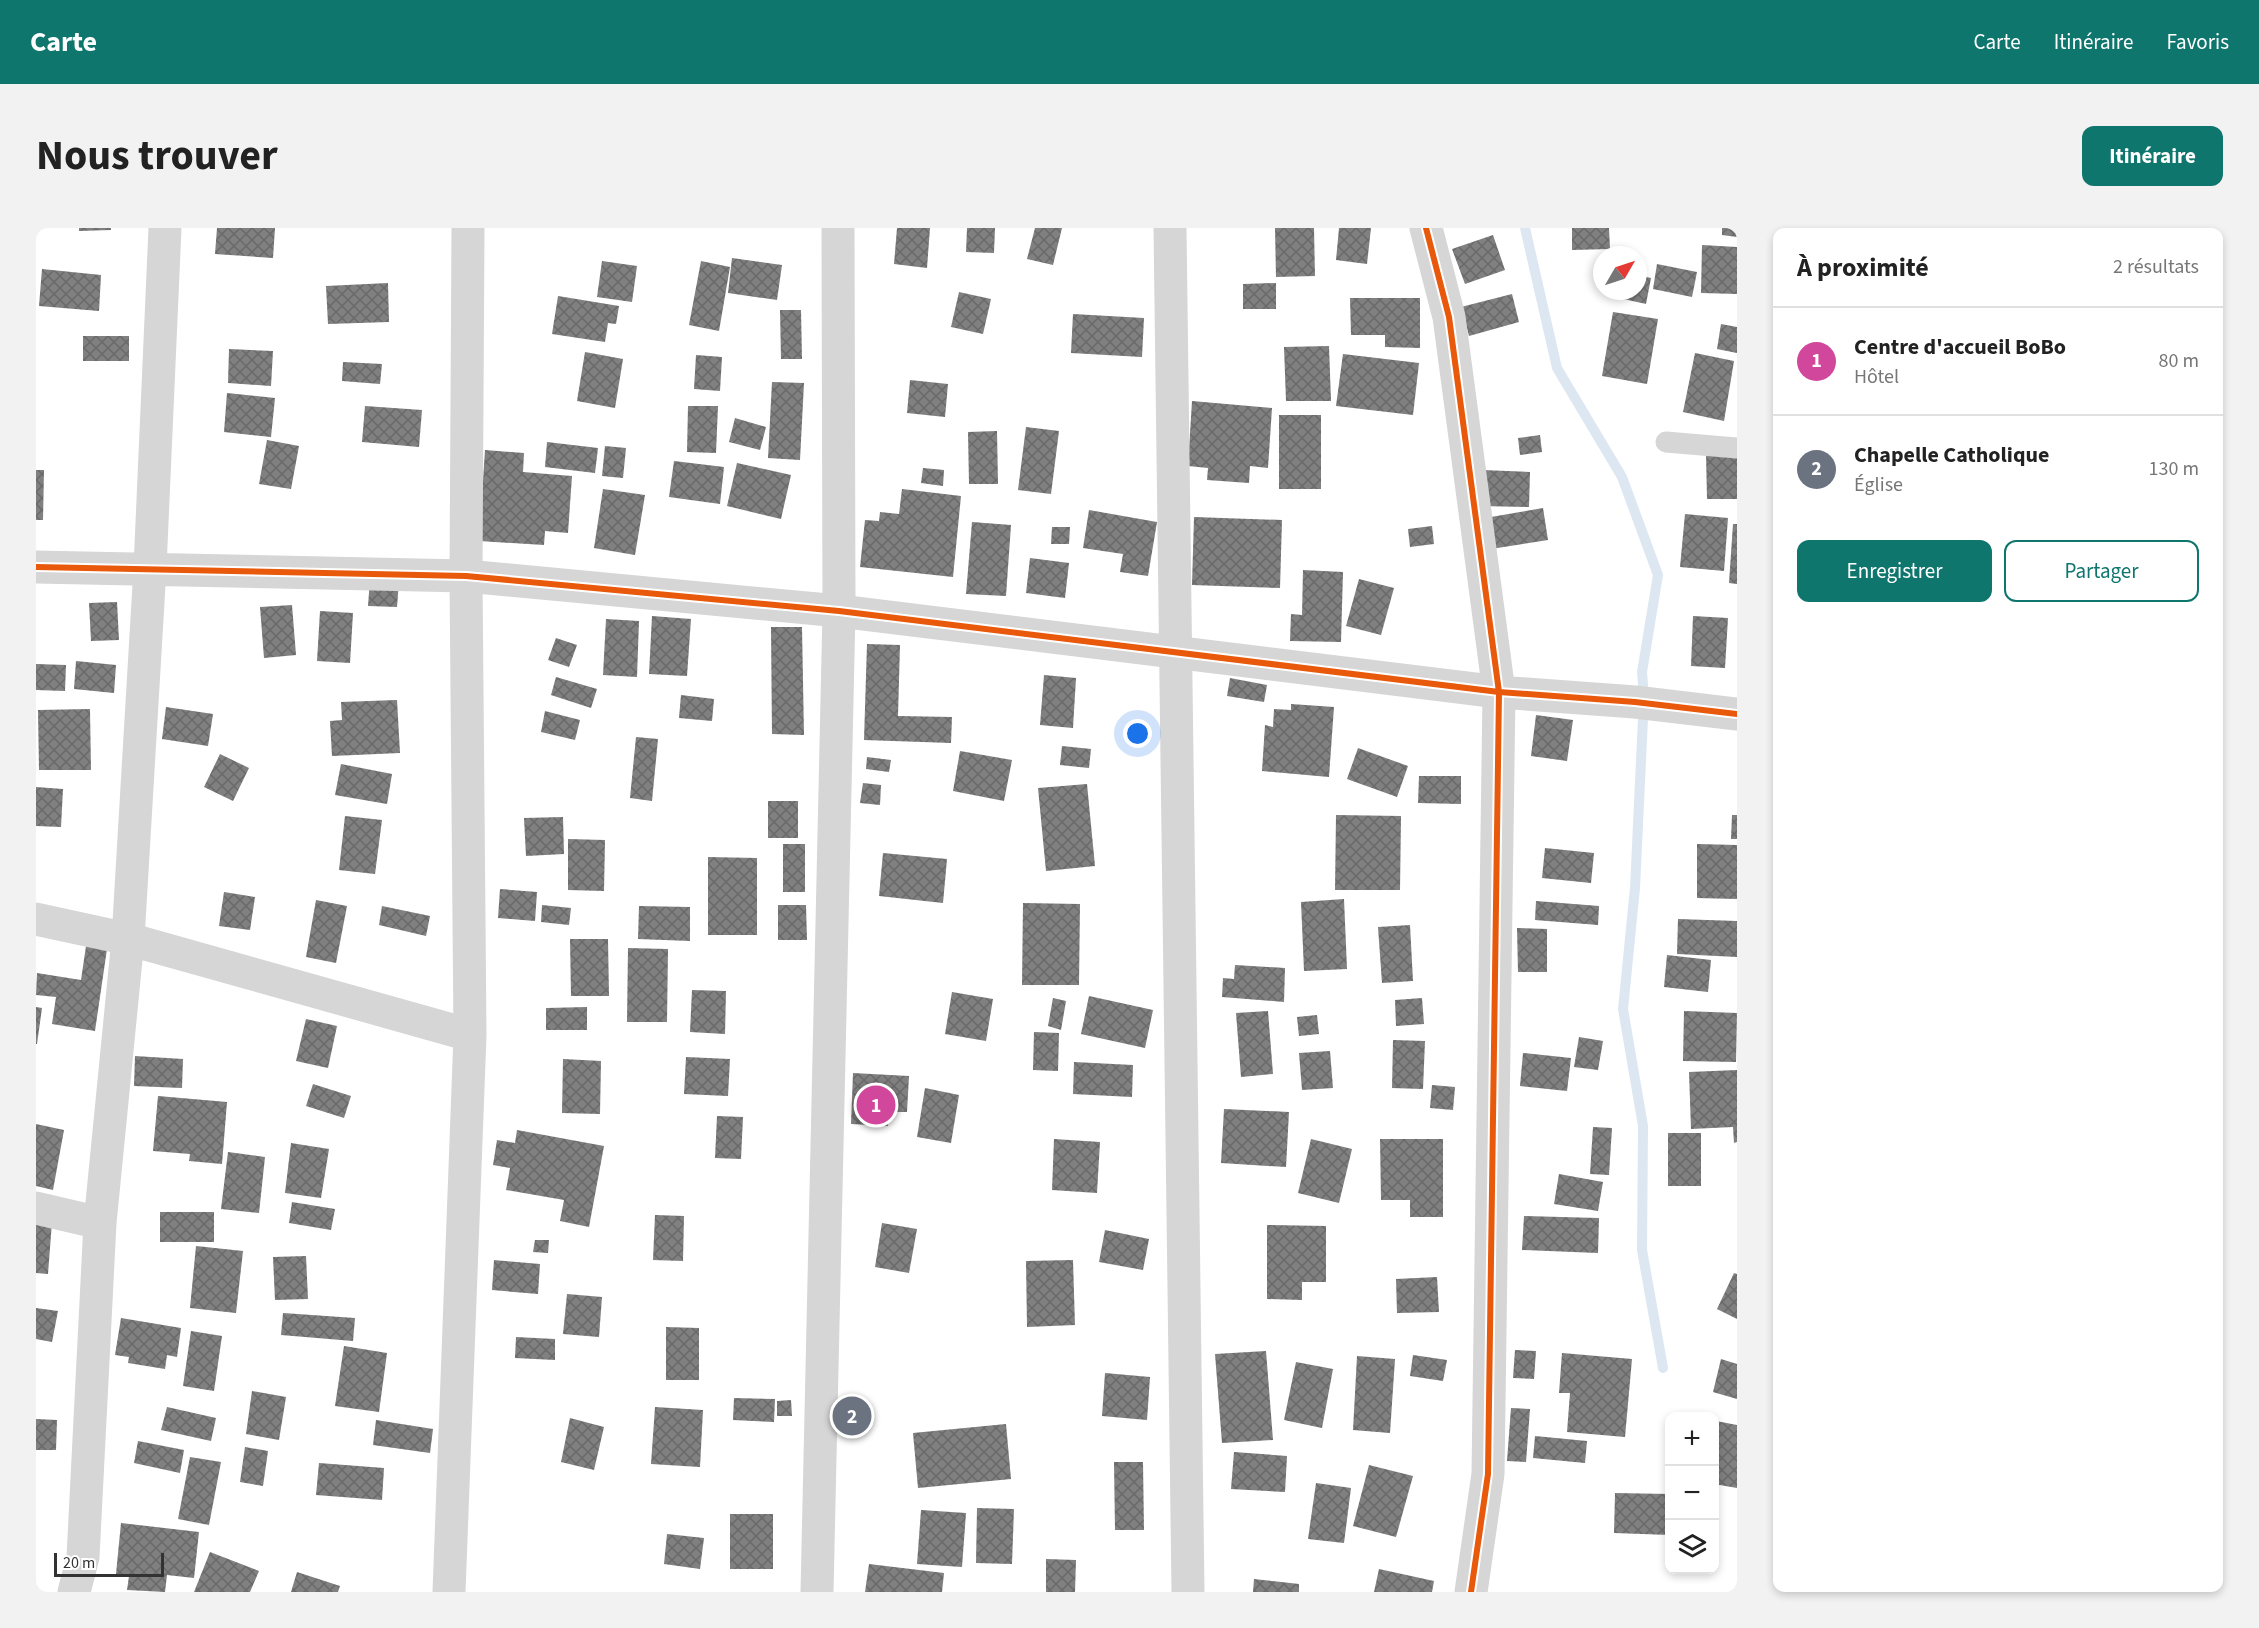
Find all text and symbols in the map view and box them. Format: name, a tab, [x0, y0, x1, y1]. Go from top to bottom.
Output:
text: Carte	[30, 22, 97, 62]
text: Carte	[1974, 27, 2021, 57]
text: Itinéraire	[2054, 27, 2133, 57]
text: Favoris	[2166, 27, 2229, 57]
text: Nous trouver	[36, 126, 278, 186]
button: Itinéraire	[2082, 126, 2223, 186]
north arrow	[1593, 246, 1647, 300]
text: À proximité	[1797, 249, 1929, 286]
text: 2 résultats	[2113, 253, 2199, 281]
text: Centre d'accueil BoBo	[1854, 331, 2066, 363]
text: 1	[1811, 347, 1822, 375]
text: 80 m	[2159, 347, 2199, 375]
text: Hôtel	[1854, 363, 1899, 391]
text: Chapelle Catholique	[1854, 439, 2049, 471]
text: 2	[1811, 455, 1822, 483]
text: 130 m	[2149, 455, 2199, 483]
text: Église	[1854, 471, 1903, 499]
button: Enregistrer	[1797, 540, 1992, 602]
button: Partager	[2004, 540, 2199, 602]
your location	[1123, 719, 1152, 748]
pin: 1	[856, 1082, 896, 1128]
pin: 2	[832, 1394, 872, 1438]
map controls	[1665, 1412, 1719, 1574]
button: +	[1665, 1412, 1719, 1466]
button: −	[1665, 1466, 1719, 1520]
button: layers	[1665, 1520, 1719, 1574]
scale bar	[54, 1550, 164, 1578]
text: 20 m	[63, 1552, 95, 1574]

